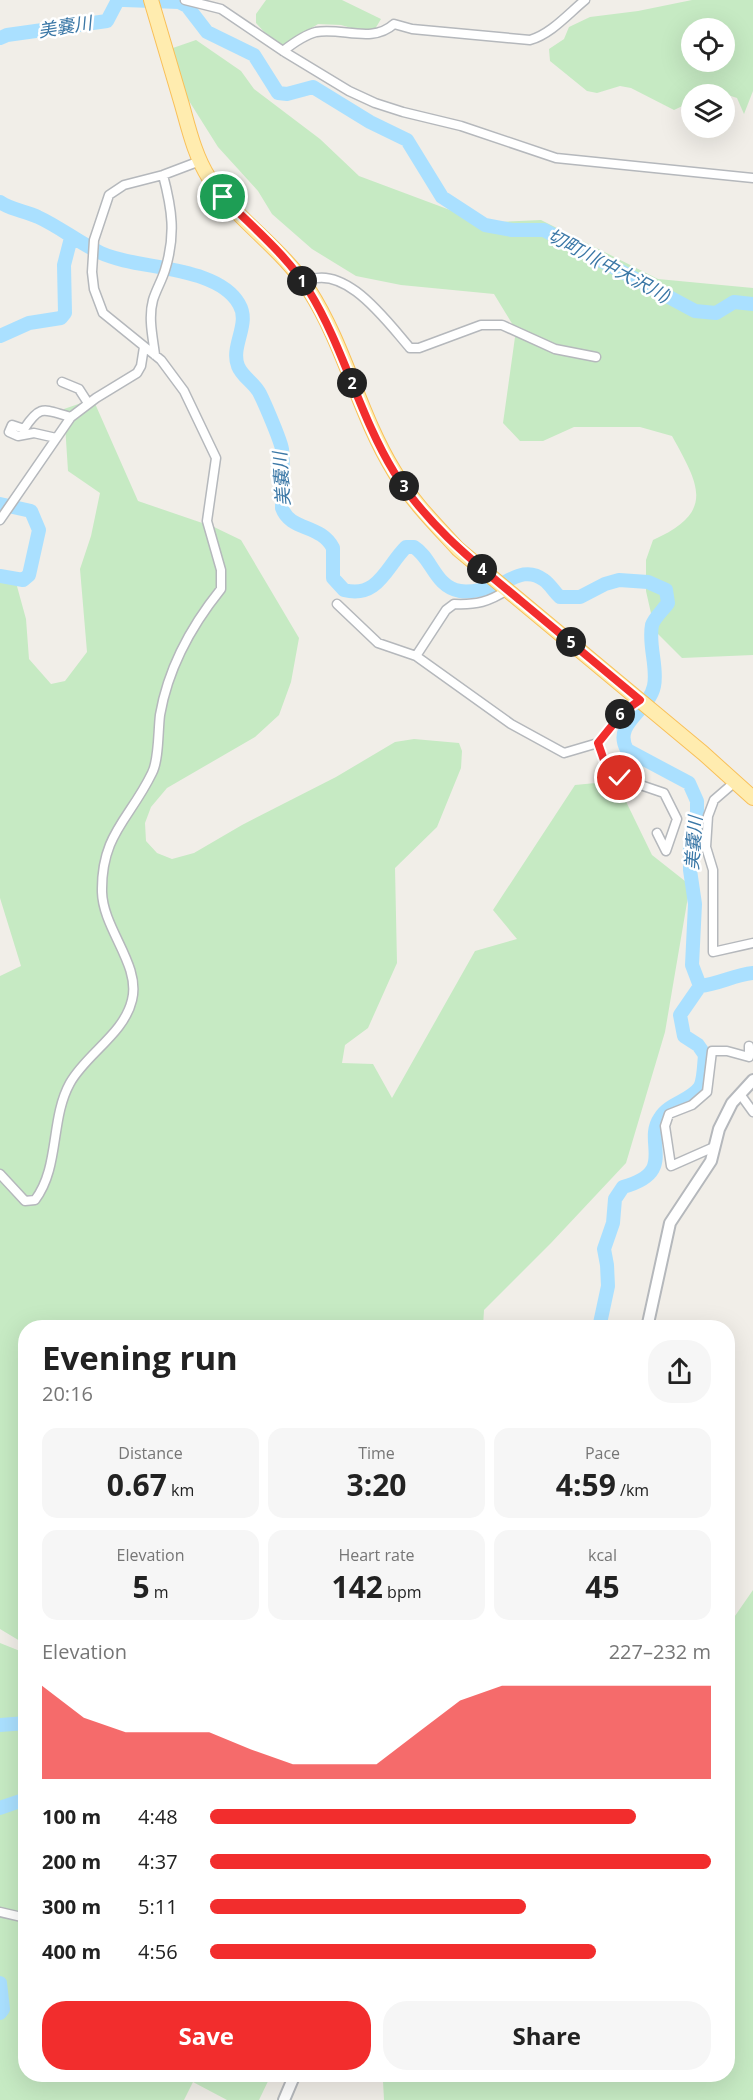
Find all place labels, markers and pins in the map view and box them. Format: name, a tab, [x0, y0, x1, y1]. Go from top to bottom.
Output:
pin	[197, 171, 248, 222]
pin: 1	[287, 266, 317, 296]
pin: 2	[337, 368, 367, 398]
pin: 3	[389, 471, 419, 501]
pin: 4	[467, 554, 497, 584]
pin: 5	[556, 627, 586, 657]
pin: 6	[605, 699, 635, 729]
pin	[594, 752, 645, 803]

